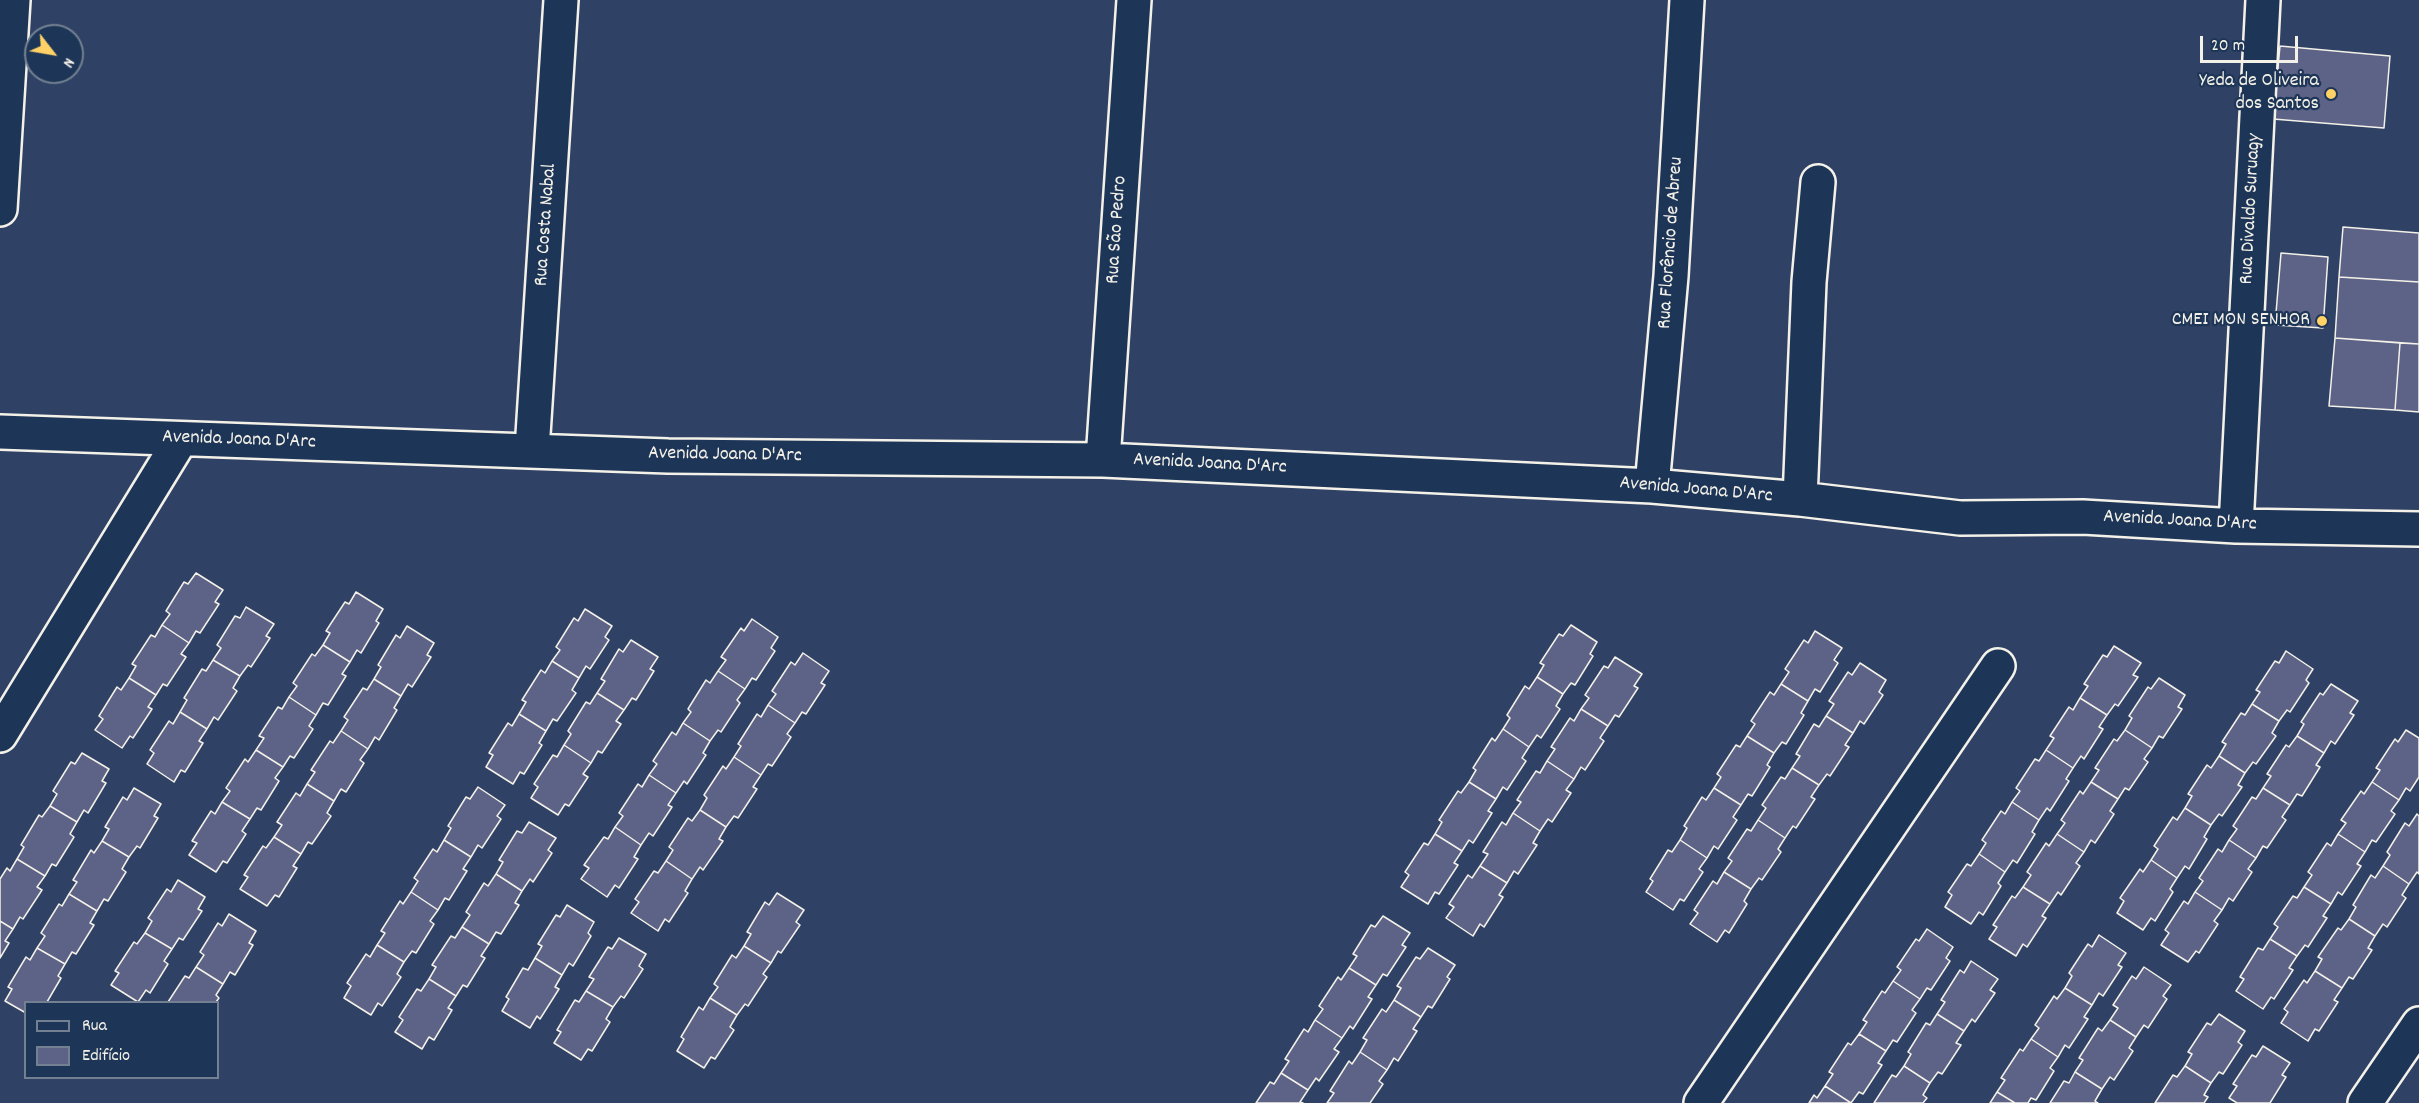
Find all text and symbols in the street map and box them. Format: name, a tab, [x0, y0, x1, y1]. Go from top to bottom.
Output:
north arrow	[24, 24, 84, 84]
scale bar	[2203, 24, 2300, 62]
text: 20 m	[2211, 34, 2245, 59]
text: N	[56, 53, 80, 72]
place label: Yeda de Oliveira dos Santos	[2199, 70, 2319, 117]
marker: Yeda de Oliveira dos Santos	[2324, 87, 2338, 101]
street label: Rua Divaldo Suruagy	[2236, 133, 2268, 285]
street label: Rua Florêncio de Abreu	[1654, 156, 1690, 330]
street label: Rua Costa Nabal	[531, 163, 563, 287]
street label: Rua São Pedro	[1102, 175, 1134, 285]
place label: CMEI MON SENHOR	[2172, 309, 2310, 333]
marker: CMEI MON SENHOR	[2315, 314, 2329, 328]
street label: Avenida Joana D'Arc	[162, 426, 316, 456]
street label: Avenida Joana D'Arc	[648, 443, 802, 469]
street label: Avenida Joana D'Arc	[1133, 449, 1287, 481]
street label: Avenida Joana D'Arc	[1618, 472, 1774, 510]
street label: Avenida Joana D'Arc	[2103, 506, 2257, 538]
legend	[24, 1001, 219, 1079]
text: Rua	[82, 1014, 107, 1039]
text: Edifício	[82, 1044, 130, 1069]

